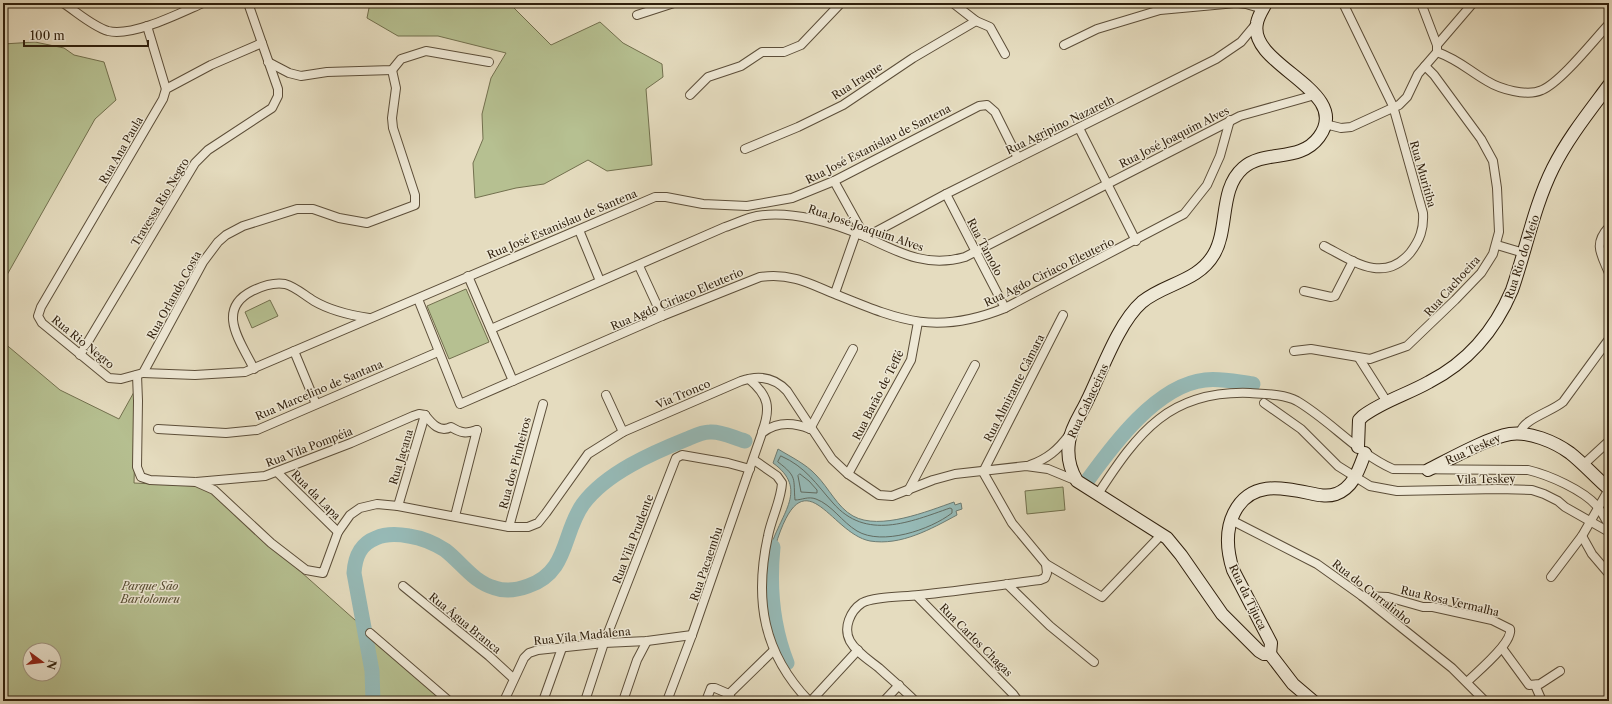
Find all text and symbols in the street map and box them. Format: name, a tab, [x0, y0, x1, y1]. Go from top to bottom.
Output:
scale bar	[24, 22, 148, 48]
text: 100 m	[30, 28, 65, 43]
street label: Rua Iraque	[829, 59, 885, 103]
street label: Rua Agripino Nazareth	[1003, 93, 1117, 157]
street label: Rua José Estanislau de Santena	[803, 101, 953, 187]
street label: Rua José Joaquim Alves	[1117, 103, 1231, 171]
street label: Rua Ana Paula	[96, 114, 146, 186]
street label: Rua Muritiba	[1407, 139, 1439, 209]
street label: Travessa Rio Negro	[128, 155, 192, 249]
street label: Rua José Estanislau de Santena	[485, 186, 639, 262]
street label: Rua José Joaquim Alves	[806, 202, 926, 254]
street label: Rua Rio do Meio	[1502, 213, 1542, 301]
street label: Rua Tamolo	[964, 216, 1006, 278]
street label: Rua Agdo Ciriaco Eleuterio	[982, 234, 1116, 310]
street label: Rua Orlando Costa	[144, 248, 204, 342]
street label: Rua Cachoeira	[1421, 253, 1483, 319]
street label: Rua Agdo Ciriaco Eleuterio	[609, 265, 746, 333]
street label: Rua Rio Negro	[49, 312, 117, 372]
street label: Rua Almirante Câmara	[981, 332, 1047, 444]
street label: Rua Barão de Teffé	[849, 348, 907, 442]
street label: Rua Marcelino de Santana	[253, 357, 385, 423]
street label: Rua Cabaceiras	[1065, 361, 1111, 440]
street label: Via Tronco	[653, 376, 713, 412]
street label: Rua dos Pinheiros	[496, 415, 534, 510]
street label: Rua Vila Pompéia	[263, 424, 355, 470]
street label: Rua Jaçana	[386, 427, 416, 486]
street label: Rua Teskey	[1443, 430, 1504, 467]
street label: Rua da Lapa	[288, 467, 344, 523]
street label: Vila Teskey	[1455, 471, 1516, 487]
street label: Rua Vila Prudente	[610, 492, 656, 586]
street label: Rua Pacaembu	[687, 525, 725, 603]
street label: Rua do Curralinho	[1329, 557, 1415, 628]
street label: Rua da Tijuca	[1226, 562, 1270, 632]
park label: Parque São Bartolomeu	[119, 579, 180, 606]
street label: Rua Rosa Vermalha	[1399, 583, 1501, 619]
street label: Rua Água Branca	[426, 590, 504, 656]
street label: Rua Carlos Chagas	[937, 601, 1016, 680]
street label: Rua Vila Madalena	[533, 624, 631, 648]
north arrow	[22, 642, 62, 682]
text: N	[44, 658, 60, 671]

